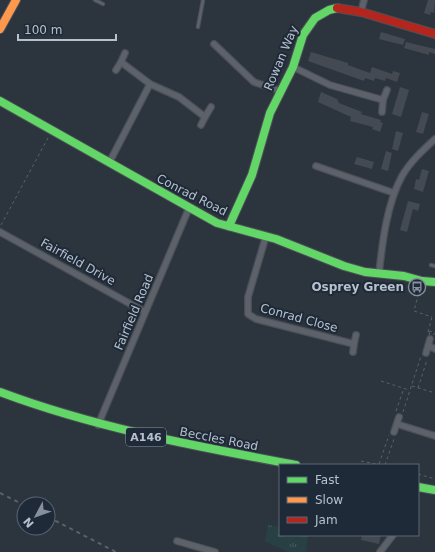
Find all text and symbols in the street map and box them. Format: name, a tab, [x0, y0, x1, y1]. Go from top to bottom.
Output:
scale bar	[18, 16, 116, 42]
text: 100 m	[24, 23, 62, 37]
street label: Rowan Way	[261, 23, 301, 93]
street label: Conrad Road	[154, 171, 230, 219]
street label: Fairfield Drive	[38, 236, 118, 288]
street label: Fairfield Road	[112, 272, 156, 352]
bus stop icon: Osprey Green	[407, 277, 427, 297]
place label: Osprey Green	[311, 280, 404, 294]
street label: Conrad Close	[259, 301, 339, 335]
street label: Beccles Road	[179, 425, 259, 453]
road number: A146	[126, 428, 166, 446]
legend	[279, 464, 419, 536]
text: Fast	[315, 473, 339, 487]
text: Slow	[315, 493, 343, 507]
north arrow	[16, 496, 56, 536]
text: Jam	[314, 513, 338, 527]
text: N	[21, 514, 37, 530]

